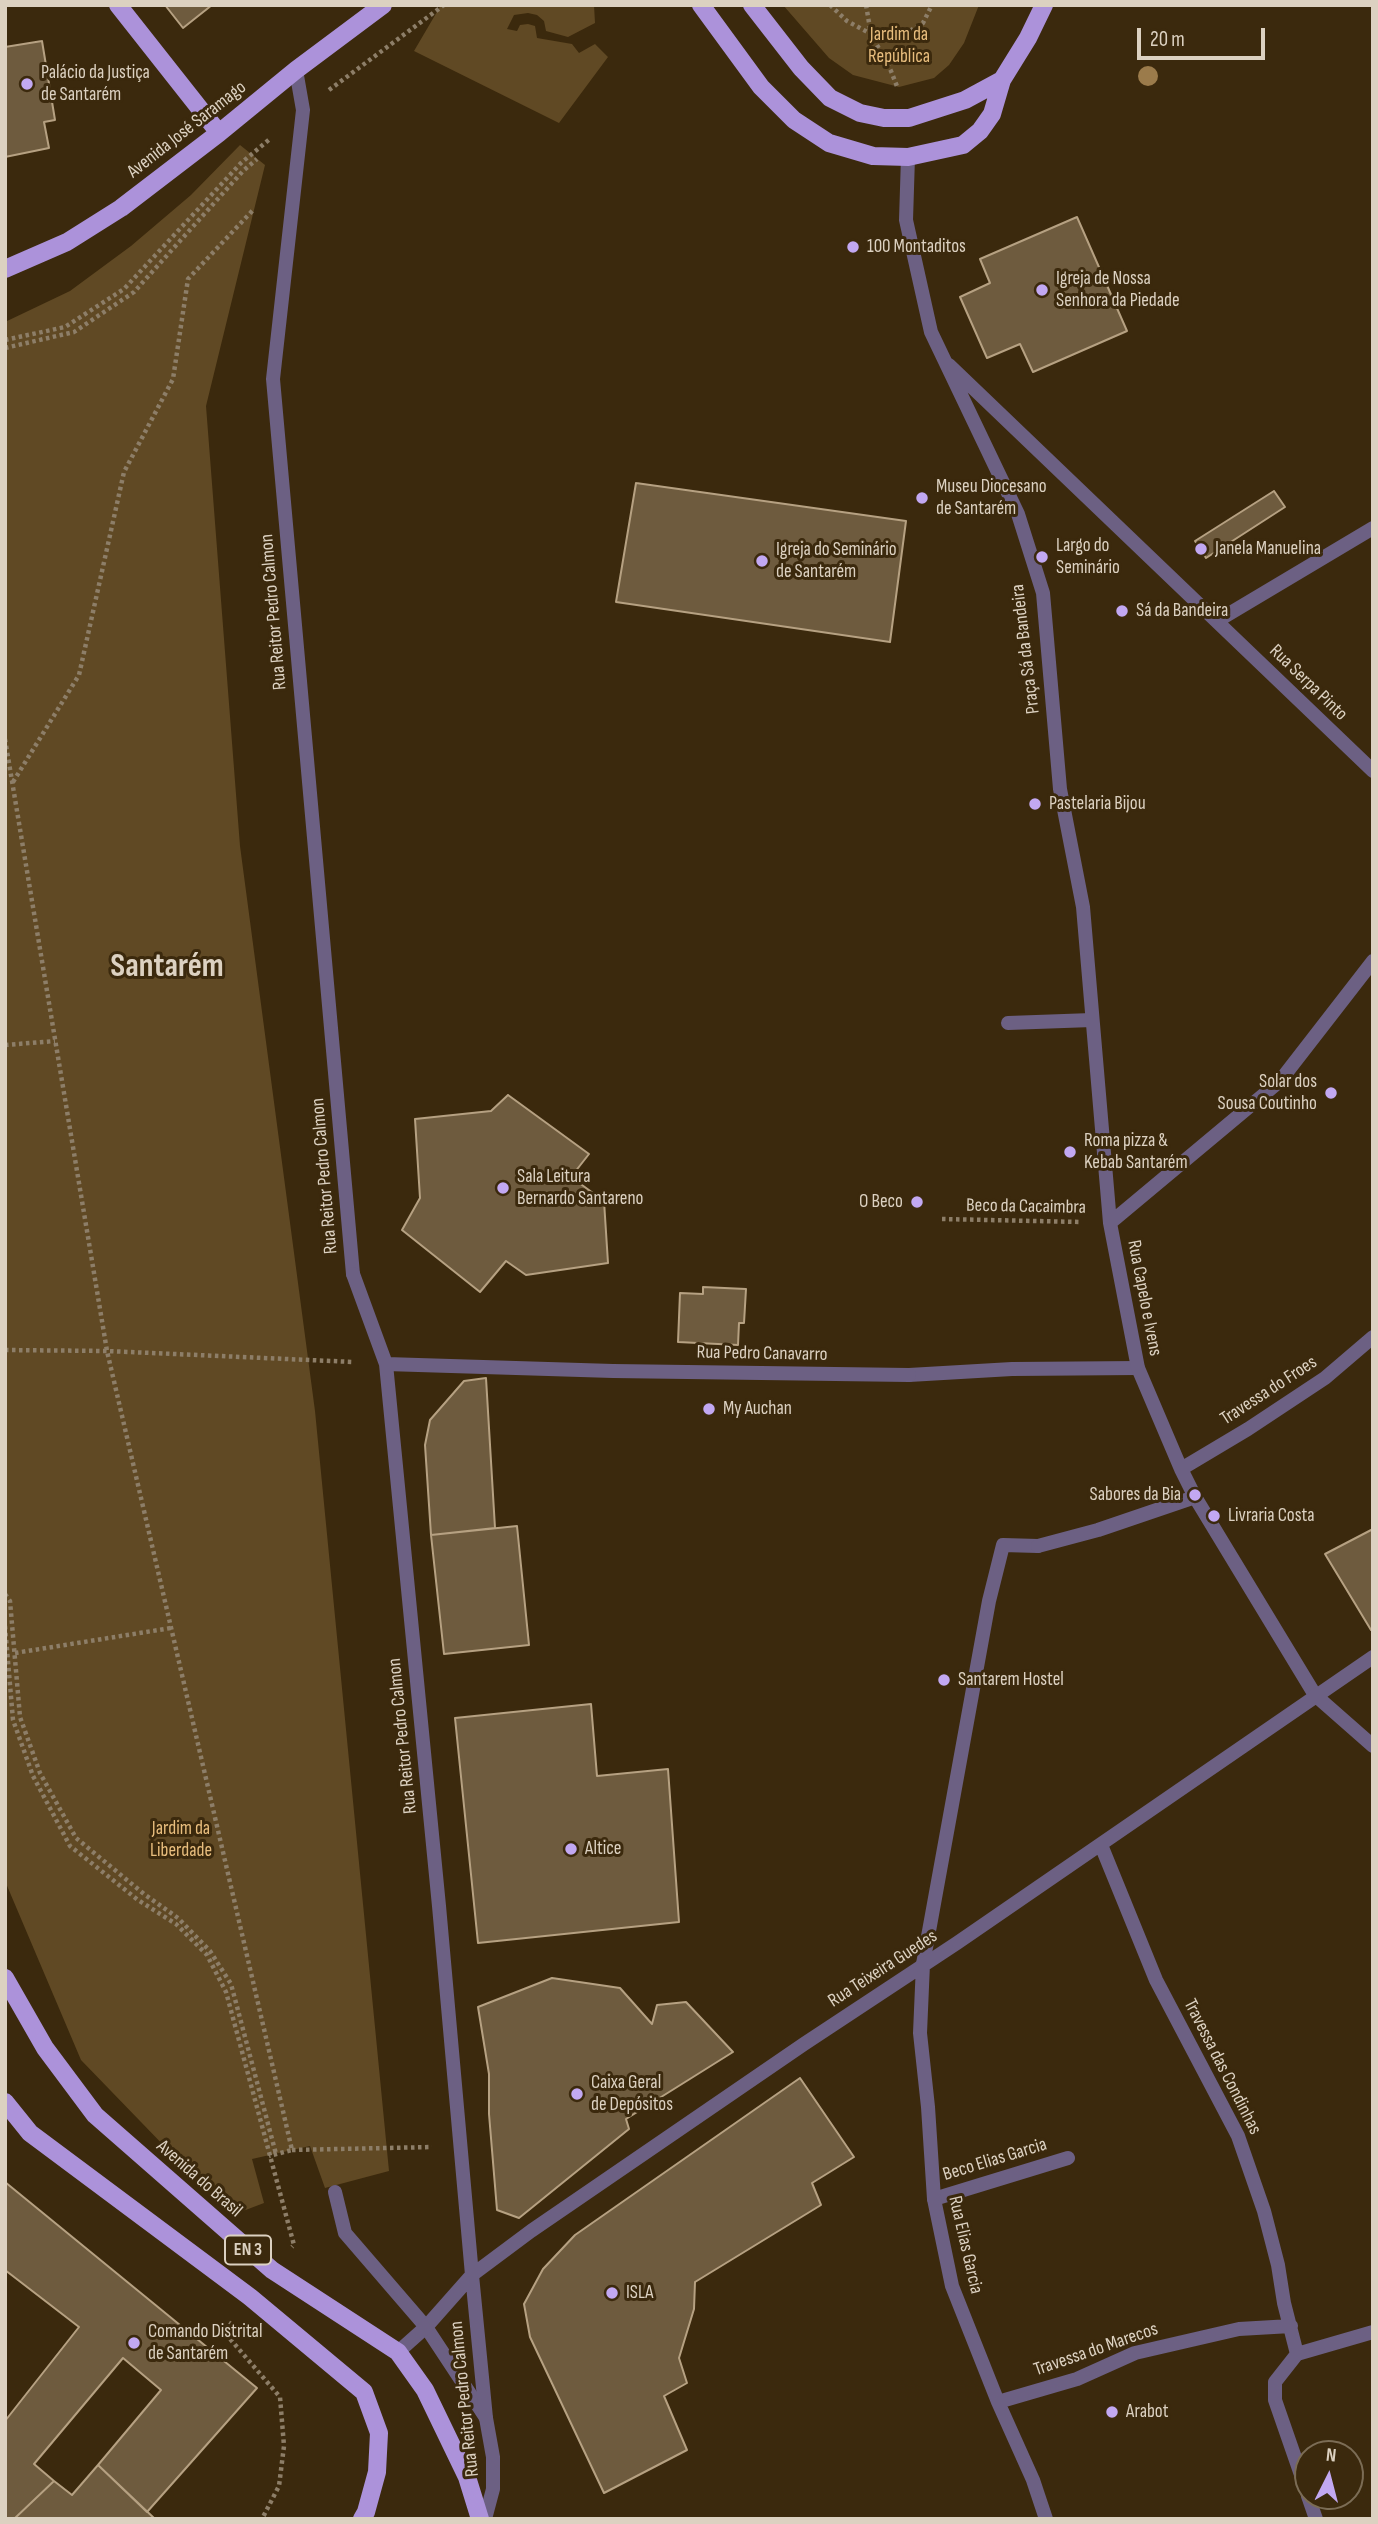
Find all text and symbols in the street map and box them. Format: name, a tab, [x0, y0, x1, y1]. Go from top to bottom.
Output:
scale bar	[1140, 14, 1268, 58]
park label: Jardim da República	[868, 24, 930, 68]
text: 20 m	[1150, 27, 1185, 52]
place label: Palácio da Justiça de Santarém	[41, 62, 150, 106]
marker: Palácio da Justiça de Santarém	[19, 76, 35, 92]
street label: Avenida José Saramago	[123, 76, 251, 184]
place label: 100 Montaditos	[867, 236, 966, 258]
marker: 100 Montaditos	[845, 239, 861, 255]
place label: Igreja de Nossa Senhora da Piedade	[1056, 268, 1180, 312]
marker: Igreja de Nossa Senhora da Piedade	[1034, 282, 1050, 298]
place label: Museu Diocesano de Santarém	[936, 476, 1047, 520]
marker: Museu Diocesano de Santarém	[914, 490, 930, 506]
street label: Rua Reitor Pedro Calmon	[256, 533, 292, 691]
place label: Largo do Seminário	[1056, 535, 1120, 579]
place label: Janela Manuelina	[1215, 538, 1321, 560]
place label: Igreja do Seminário de Santarém	[776, 539, 897, 583]
marker: Janela Manuelina	[1193, 541, 1209, 557]
marker: Largo do Seminário	[1034, 549, 1050, 565]
marker: Igreja do Seminário de Santarém	[754, 553, 770, 569]
street label: Praça Sá da Bandeira	[1007, 583, 1045, 715]
place label: Sá da Bandeira	[1136, 600, 1228, 622]
marker: Sá da Bandeira	[1114, 603, 1130, 619]
street label: Rua Serpa Pinto	[1264, 640, 1352, 726]
place label: Pastelaria Bijou	[1049, 793, 1146, 815]
marker: Pastelaria Bijou	[1027, 796, 1043, 812]
district label: Santarém	[110, 948, 224, 988]
place label: Solar dos Sousa Coutinho	[1218, 1071, 1317, 1115]
marker: Solar dos Sousa Coutinho	[1323, 1085, 1339, 1101]
street label: Rua Reitor Pedro Calmon	[307, 1097, 343, 1255]
place label: Roma pizza & Kebab Santarém	[1084, 1130, 1188, 1174]
marker: Roma pizza & Kebab Santarém	[1062, 1144, 1078, 1160]
place label: Sala Leitura Bernardo Santareno	[517, 1166, 644, 1210]
marker: Sala Leitura Bernardo Santareno	[495, 1180, 511, 1196]
place label: O Beco	[859, 1191, 903, 1213]
marker: O Beco	[909, 1194, 925, 1210]
street label: Beco da Cacaimbra	[966, 1195, 1086, 1219]
street label: Rua Capelo e Ivens	[1122, 1238, 1166, 1358]
street label: Rua Pedro Canavarro	[696, 1341, 828, 1367]
street label: Travessa do Froes	[1216, 1351, 1322, 1431]
place label: My Auchan	[723, 1398, 792, 1420]
marker: My Auchan	[701, 1401, 717, 1417]
place label: Sabores da Bia	[1090, 1484, 1181, 1506]
marker: Sabores da Bia	[1187, 1487, 1203, 1503]
place label: Livraria Costa	[1228, 1505, 1314, 1527]
marker: Livraria Costa	[1206, 1508, 1222, 1524]
street label: Rua Reitor Pedro Calmon	[383, 1657, 423, 1815]
place label: Santarem Hostel	[958, 1669, 1064, 1691]
marker: Santarem Hostel	[936, 1672, 952, 1688]
park label: Jardim da Liberdade	[150, 1818, 212, 1862]
place label: Altice	[585, 1838, 621, 1860]
marker: Altice	[563, 1841, 579, 1857]
street label: Rua Teixeira Guedes	[824, 1925, 942, 2013]
street label: Travessa das Condinhas	[1178, 1995, 1266, 2139]
place label: Caixa Geral de Depósitos	[591, 2072, 673, 2116]
marker: Caixa Geral de Depósitos	[569, 2086, 585, 2102]
street label: Beco Elias Garcia	[940, 2133, 1050, 2187]
street label: Avenida do Brasil	[151, 2136, 247, 2222]
street label: Rua Elias Garcia	[943, 2194, 987, 2296]
road number: EN 3	[225, 2236, 271, 2264]
place label: ISLA	[626, 2282, 653, 2304]
marker: ISLA	[604, 2285, 620, 2301]
street label: Travessa do Marecos	[1031, 2318, 1161, 2382]
street label: Rua Reitor Pedro Calmon	[445, 2320, 485, 2478]
place label: Comando Distrital de Santarém	[148, 2321, 262, 2365]
marker: Comando Distrital de Santarém	[126, 2335, 142, 2351]
place label: Arabot	[1126, 2401, 1169, 2423]
marker: Arabot	[1104, 2404, 1120, 2420]
north arrow	[1294, 2440, 1364, 2510]
text: N	[1325, 2444, 1337, 2468]

